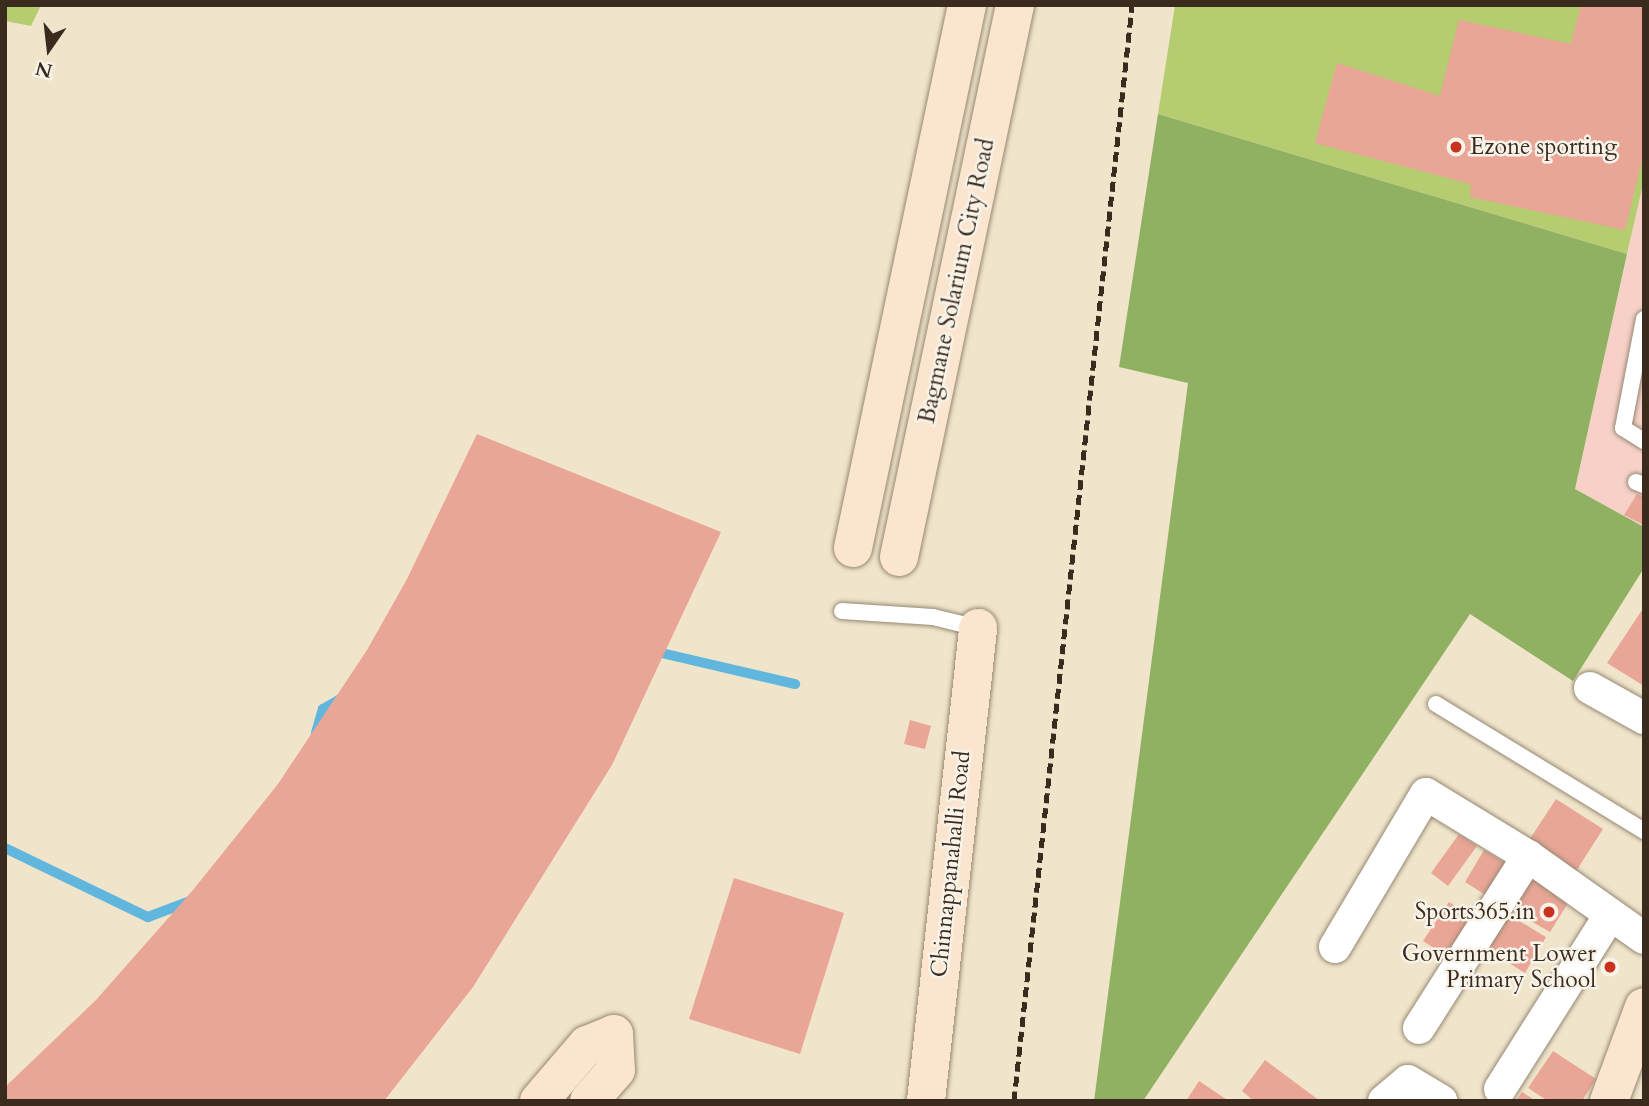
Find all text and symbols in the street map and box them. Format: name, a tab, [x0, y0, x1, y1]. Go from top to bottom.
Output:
north arrow	[14, 14, 84, 84]
text: N	[33, 55, 55, 84]
place label: Ezone sporting	[1470, 133, 1617, 161]
street label: Bagmane Solarium City Road	[913, 136, 1001, 426]
marker: Ezone sporting	[1448, 139, 1464, 155]
street label: Chinnappanahalli Road	[925, 749, 977, 979]
place label: Sports365.in	[1415, 898, 1535, 926]
marker: Sports365.in	[1541, 904, 1557, 920]
place label: Government Lower Primary School	[1402, 940, 1596, 994]
marker: Government Lower Primary School	[1602, 959, 1618, 975]

